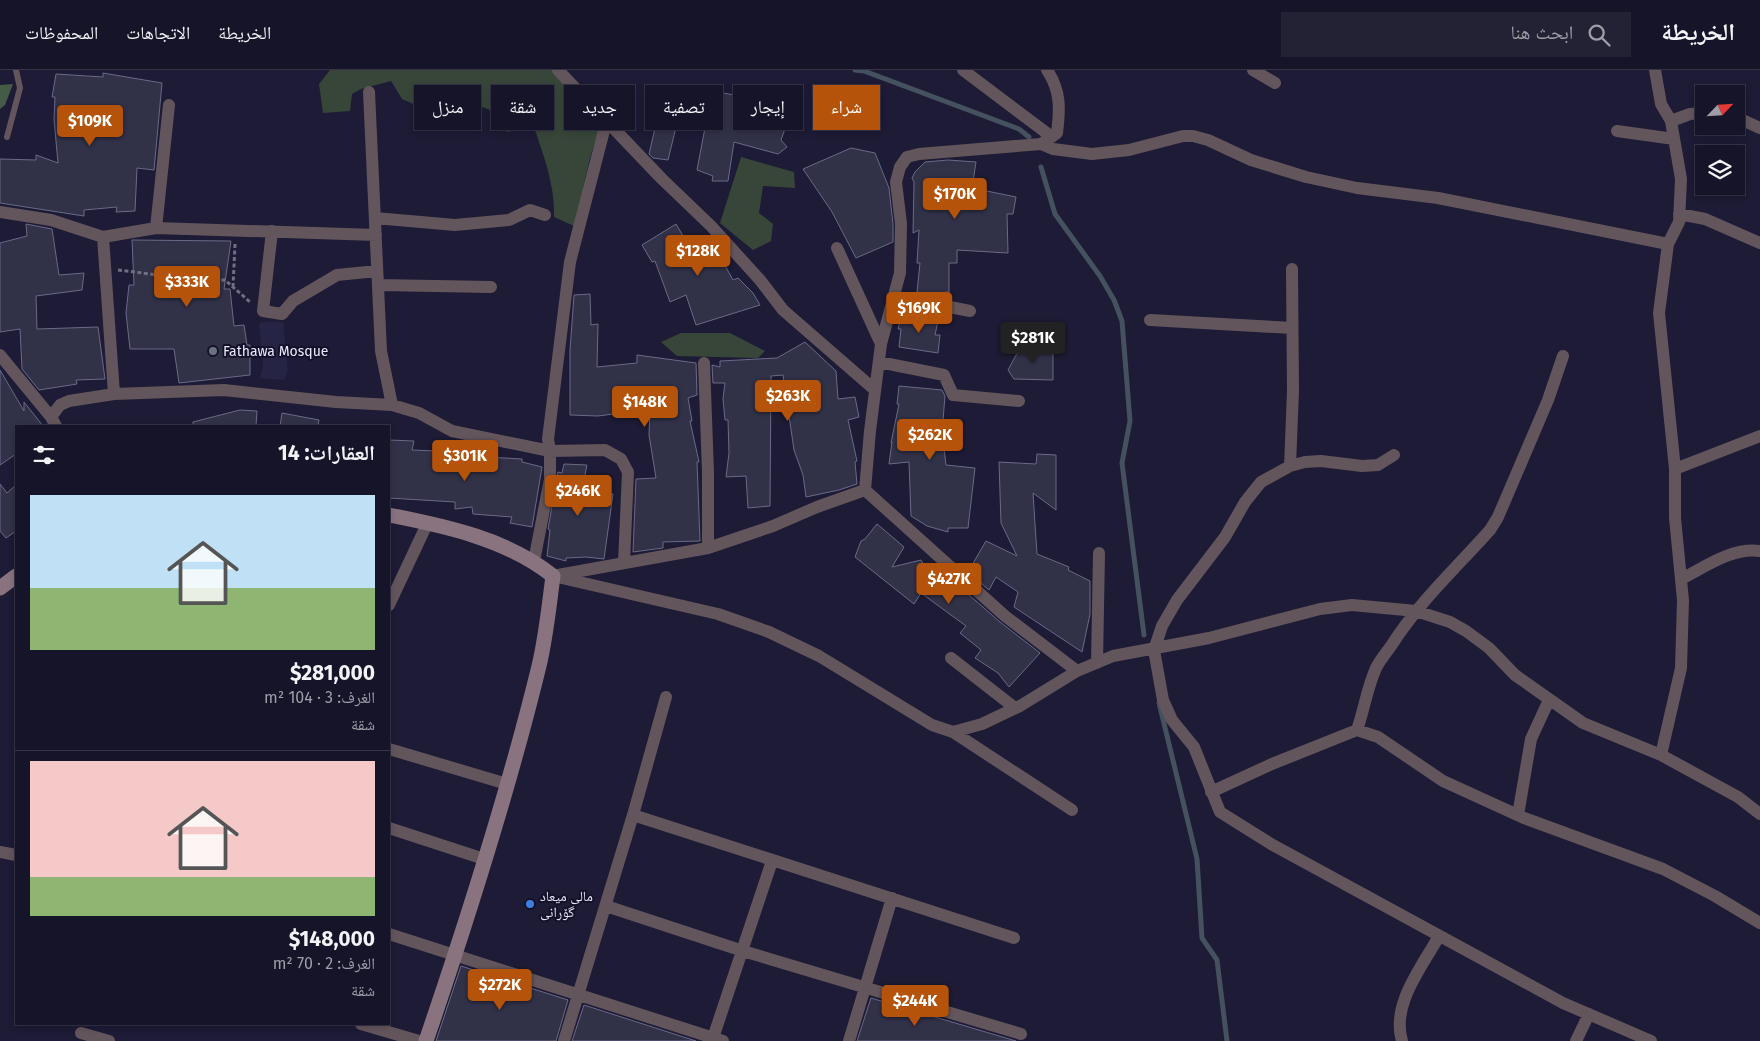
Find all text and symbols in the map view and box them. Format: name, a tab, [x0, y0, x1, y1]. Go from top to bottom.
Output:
search box	[1281, 12, 1631, 57]
text: الخريطة	[1661, 18, 1735, 46]
text: ابحث هنا	[1510, 21, 1573, 44]
icon: search	[1585, 21, 1613, 49]
text: المحفوظات	[25, 22, 98, 44]
text: الاتجاهات	[126, 22, 190, 44]
text: الخريطة	[218, 22, 271, 44]
chip: منزل	[414, 85, 481, 130]
chip: شقة	[491, 85, 554, 130]
chip: جديد	[564, 85, 635, 130]
chip: تصفية	[645, 85, 723, 130]
chip: إيجار	[733, 85, 803, 130]
chip: شراء	[813, 85, 880, 130]
north arrow	[1695, 85, 1745, 135]
map controls	[1695, 85, 1745, 195]
pin: $109K	[55, 104, 125, 147]
text: $109K	[68, 111, 112, 130]
button: layers	[1695, 145, 1745, 195]
pin: $170K	[920, 178, 990, 220]
text: $170K	[934, 184, 976, 203]
pin: $128K	[663, 234, 733, 277]
text: $128K	[676, 241, 720, 260]
pin: $333K	[152, 266, 222, 308]
text: $333K	[165, 272, 209, 291]
pin: $169K	[884, 292, 954, 334]
text: $169K	[897, 298, 941, 317]
pin: $281K	[998, 322, 1068, 364]
text: $281K	[1011, 328, 1055, 347]
place label: Fathawa Mosque	[223, 343, 328, 360]
marker: Fathawa Mosque	[207, 345, 219, 357]
pin: $263K	[753, 380, 823, 422]
pin: $148K	[610, 386, 680, 428]
text: $263K	[766, 386, 810, 405]
text: $148K	[623, 392, 667, 411]
pin: $262K	[895, 418, 965, 461]
text: $262K	[908, 425, 952, 444]
text: العقارات: 14	[278, 440, 375, 466]
pin: $301K	[430, 440, 500, 482]
icon: filters	[30, 441, 58, 469]
text: $301K	[443, 446, 487, 465]
pin: $246K	[543, 474, 613, 517]
text: $246K	[556, 481, 600, 500]
icon: home	[158, 528, 248, 618]
pin: $427K	[914, 562, 984, 605]
text: $427K	[927, 569, 971, 588]
text: $281,000	[290, 660, 375, 686]
text: الغرف: 3 · 104 m²	[264, 688, 375, 707]
text: شقة	[351, 715, 375, 734]
icon: home	[158, 793, 248, 883]
place label: مالی میعاد گۆرانی	[540, 888, 593, 921]
marker: مالی میعاد گۆرانی	[524, 898, 536, 910]
text: $148,000	[289, 926, 375, 952]
text: الغرف: 2 · 70 m²	[273, 954, 375, 973]
pin: $272K	[465, 968, 535, 1011]
text: $272K	[479, 975, 521, 994]
text: شقة	[351, 981, 375, 1000]
pin: $244K	[880, 984, 950, 1027]
text: $244K	[893, 991, 937, 1010]

